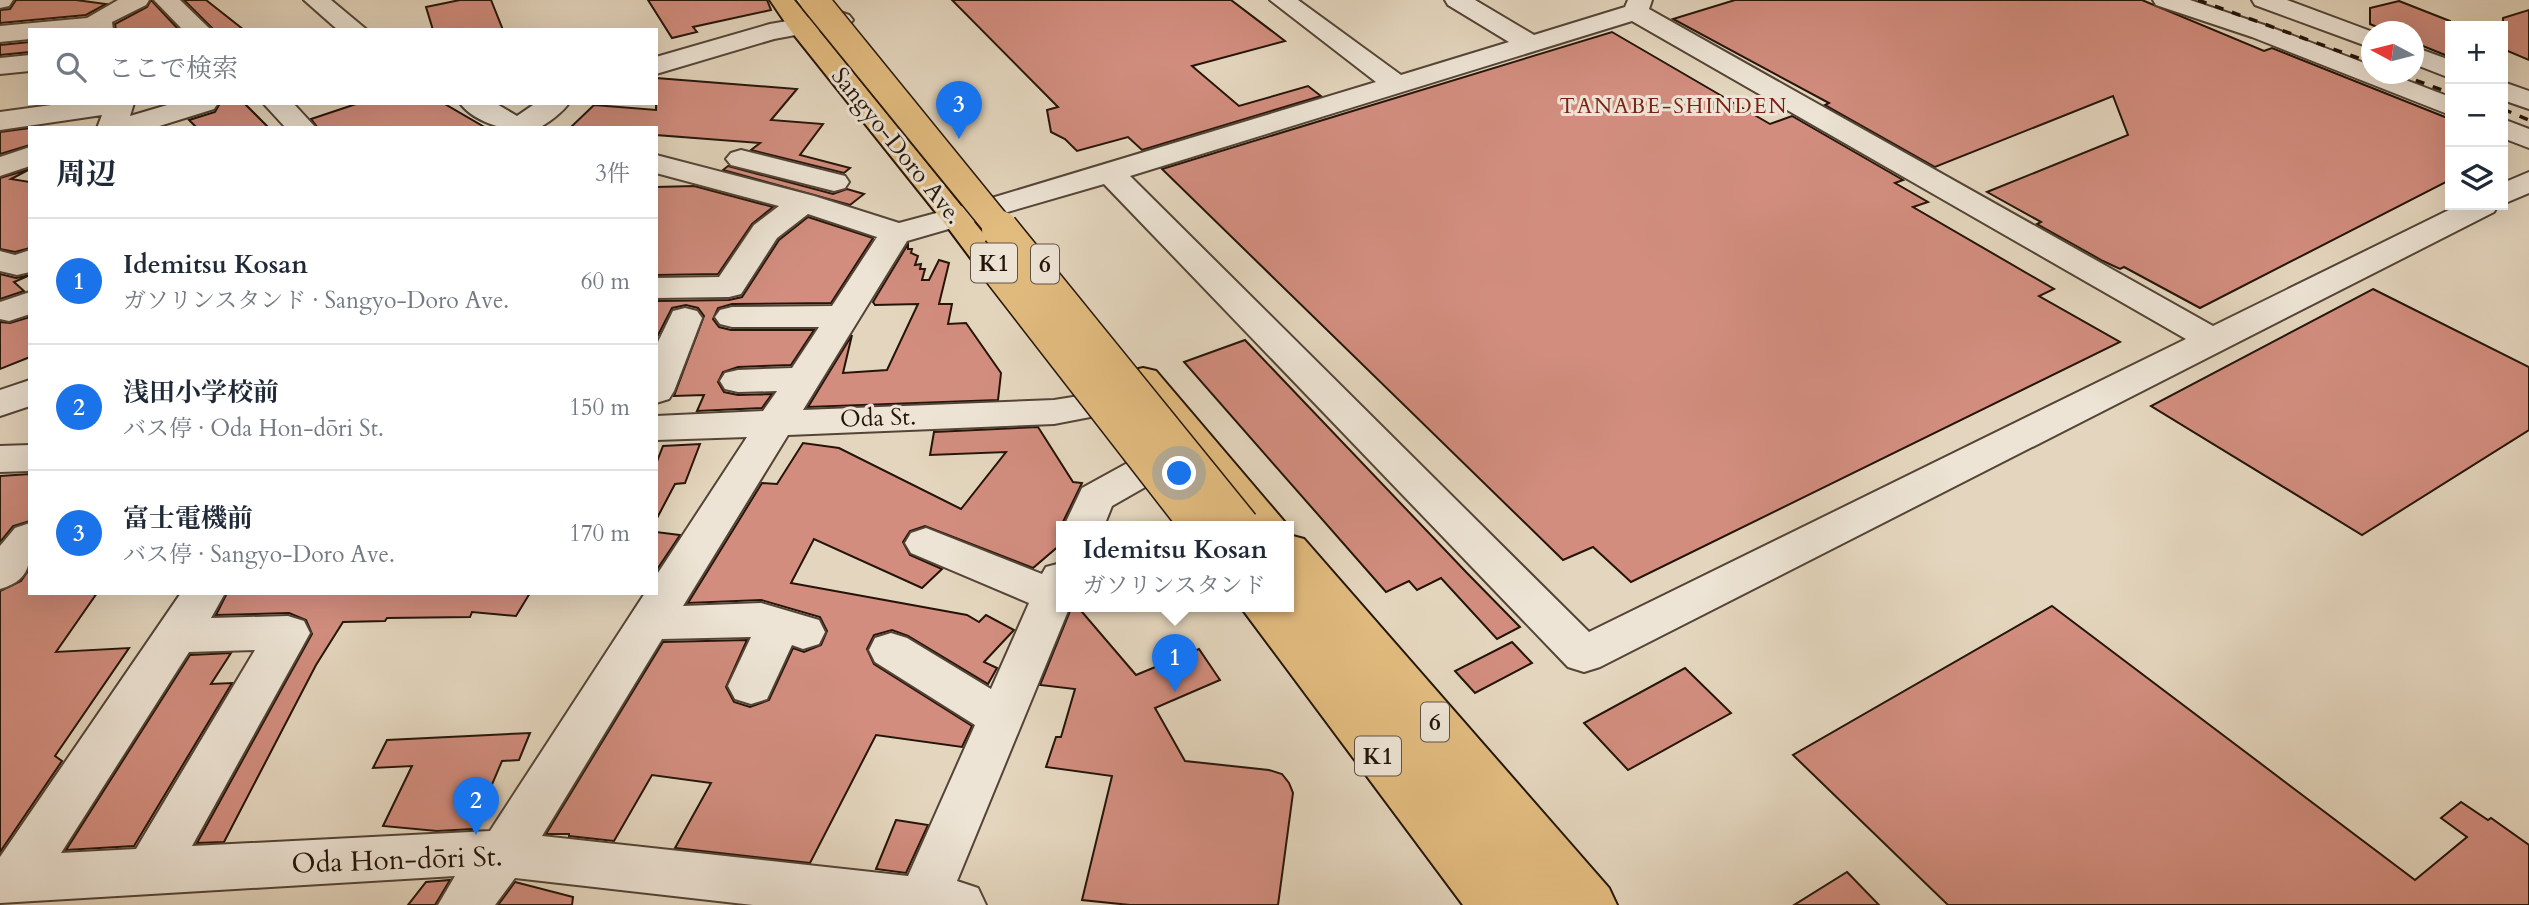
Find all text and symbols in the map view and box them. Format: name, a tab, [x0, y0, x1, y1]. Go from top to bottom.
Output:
north arrow	[2361, 21, 2424, 84]
map controls	[2445, 21, 2508, 210]
button: +	[2445, 21, 2508, 84]
search box	[28, 28, 658, 105]
icon: search	[52, 48, 90, 86]
text: ここで検索	[108, 51, 238, 86]
street label: Sangyo-Doro Ave.	[824, 61, 970, 231]
pin: 3	[936, 81, 982, 139]
button: −	[2445, 84, 2508, 147]
district label: TANABE-SHINDEN	[1560, 92, 1788, 121]
button: layers	[2445, 147, 2508, 210]
text: 周辺	[56, 154, 116, 195]
text: 3件	[595, 158, 630, 189]
road number: K1	[971, 244, 1017, 282]
road number: 6	[1031, 244, 1059, 284]
text: Idemitsu Kosan	[123, 247, 308, 282]
text: 1	[73, 266, 85, 297]
text: 60 m	[581, 266, 630, 297]
text: ガソリンスタンド · Sangyo-Doro Ave.	[123, 285, 509, 316]
text: 浅田小学校前	[123, 375, 279, 410]
text: 2	[73, 392, 85, 423]
text: 150 m	[569, 392, 630, 423]
street label: Oda St.	[839, 400, 917, 436]
text: バス停 · Oda Hon-dōri St.	[123, 413, 384, 444]
your location	[1162, 456, 1196, 490]
text: 富士電機前	[123, 501, 253, 536]
text: 3	[73, 518, 85, 549]
text: 170 m	[569, 518, 630, 549]
popup	[1056, 521, 1294, 612]
text: Idemitsu Kosan	[1083, 532, 1267, 567]
text: バス停 · Sangyo-Doro Ave.	[123, 539, 395, 570]
text: ガソリンスタンド	[1083, 570, 1266, 601]
pin: 1	[1152, 634, 1198, 692]
road number: 6	[1421, 702, 1449, 742]
road number: K1	[1355, 736, 1401, 776]
pin: 2	[453, 777, 499, 835]
street label: Oda Hon-dōri St.	[291, 837, 503, 883]

